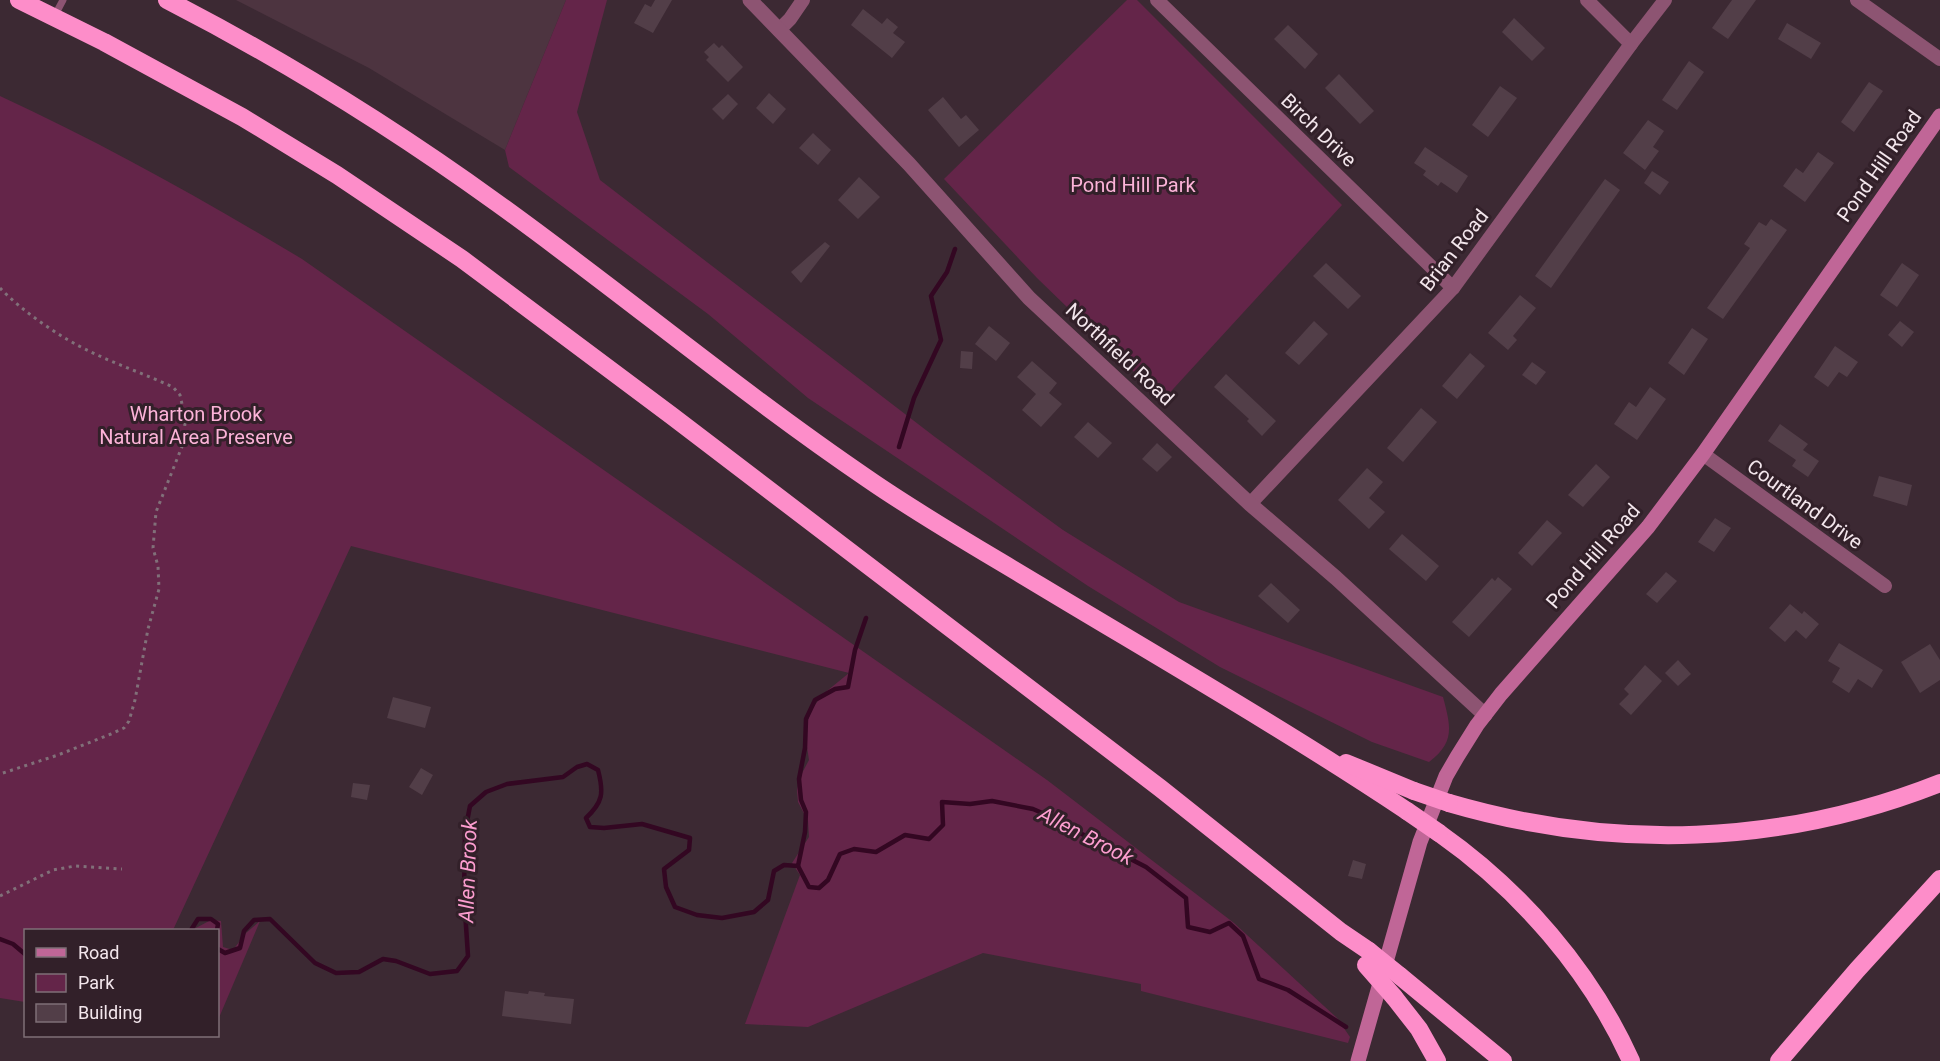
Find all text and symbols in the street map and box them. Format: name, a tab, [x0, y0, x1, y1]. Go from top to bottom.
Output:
street label: Birch Drive	[1276, 88, 1362, 172]
street label: Pond Hill Road	[1832, 106, 1926, 226]
park label: Pond Hill Park	[1070, 173, 1197, 197]
street label: Brian Road	[1415, 204, 1493, 296]
street label: Northfield Road	[1061, 298, 1179, 410]
park label: Wharton Brook Natural Area Preserve	[99, 402, 293, 449]
street label: Courtland Drive	[1742, 454, 1868, 554]
street label: Pond Hill Road	[1541, 499, 1645, 613]
water label: Allen Brook	[1034, 801, 1138, 870]
water label: Allen Brook	[454, 818, 482, 924]
legend	[24, 929, 219, 1037]
text: Road	[78, 942, 119, 963]
text: Park	[78, 972, 115, 993]
text: Building	[78, 1002, 142, 1023]

